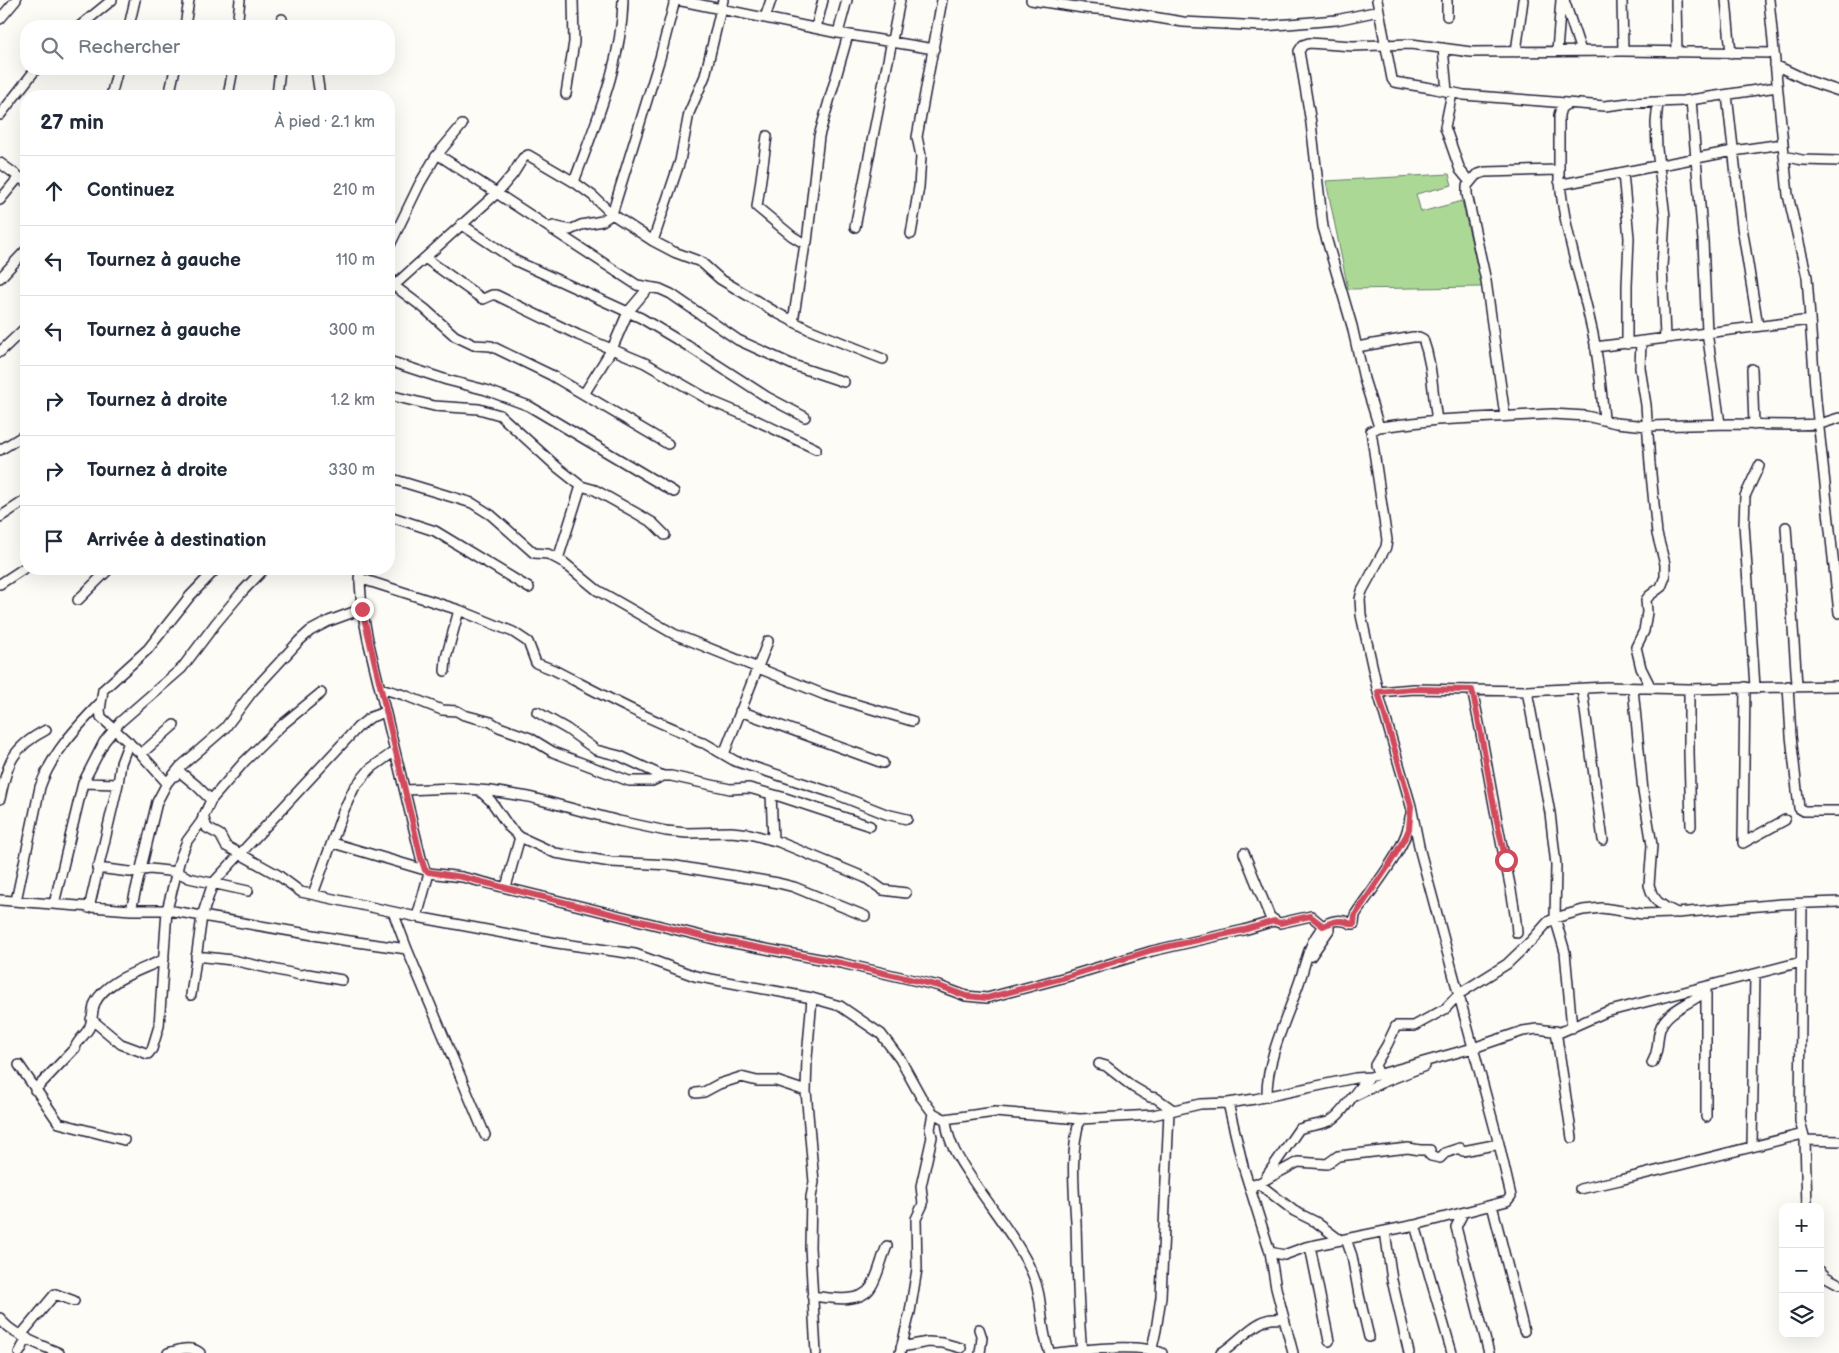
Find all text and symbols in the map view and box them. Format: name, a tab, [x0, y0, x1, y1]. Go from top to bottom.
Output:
search box	[20, 20, 395, 75]
icon: search	[38, 34, 66, 62]
text: Rechercher	[78, 36, 180, 59]
text: 27 min	[40, 110, 104, 135]
text: À pied · 2.1 km	[275, 113, 375, 132]
icon: ahead	[40, 177, 68, 205]
text: Continuez	[87, 179, 174, 202]
text: 210 m	[333, 181, 375, 200]
icon: left	[40, 247, 68, 275]
text: Tournez à gauche	[87, 249, 241, 272]
text: 110 m	[336, 251, 375, 270]
icon: left	[40, 317, 68, 345]
text: Tournez à gauche	[87, 319, 241, 342]
text: 300 m	[329, 321, 375, 340]
icon: right	[40, 387, 68, 415]
text: Tournez à droite	[87, 389, 228, 412]
text: 1.2 km	[331, 391, 375, 410]
icon: right	[40, 457, 68, 485]
text: Tournez à droite	[87, 459, 228, 482]
text: 330 m	[328, 461, 375, 480]
icon: arrive	[40, 527, 68, 555]
text: Arrivée à destination	[87, 529, 266, 552]
route end	[351, 598, 374, 621]
route start	[1495, 849, 1518, 872]
map controls	[1779, 1203, 1824, 1338]
button: +	[1779, 1203, 1824, 1248]
button: −	[1779, 1248, 1824, 1293]
button: layers	[1779, 1293, 1824, 1338]

